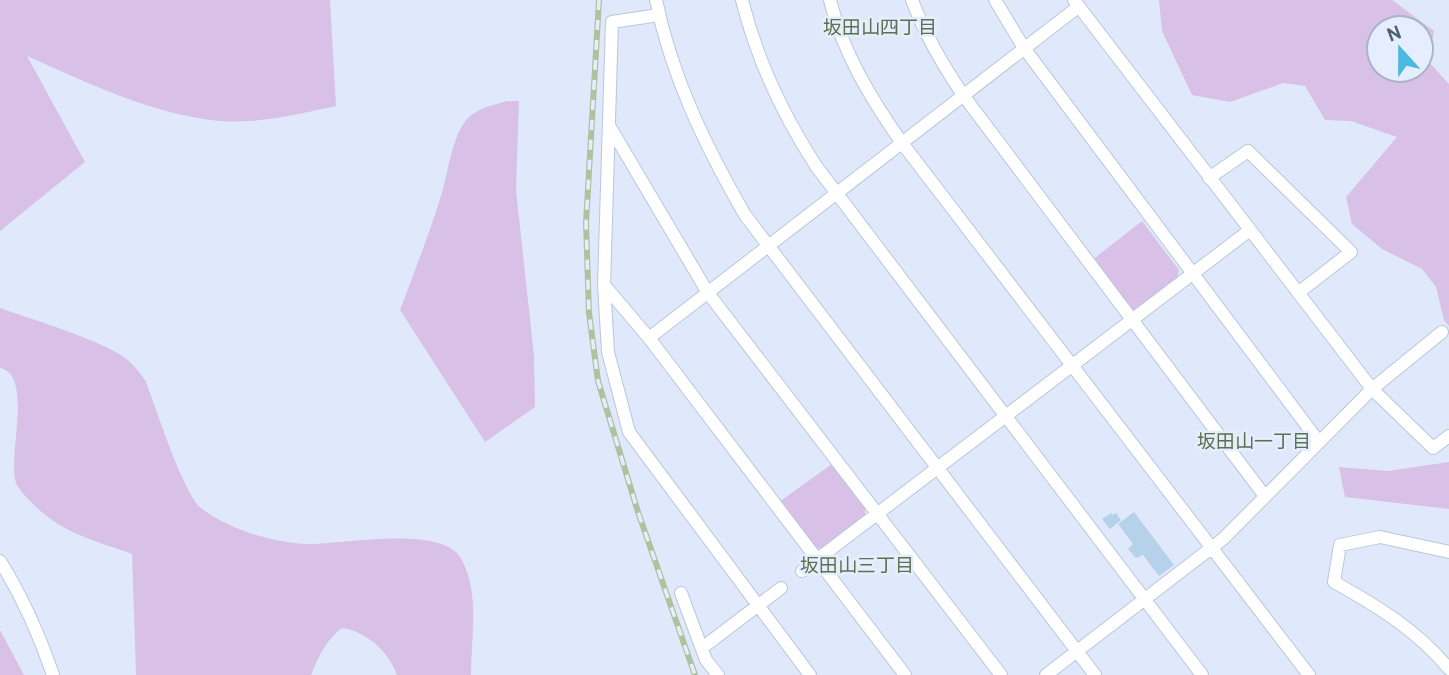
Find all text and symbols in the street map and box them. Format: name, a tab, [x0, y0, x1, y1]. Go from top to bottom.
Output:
north arrow	[1365, 14, 1435, 84]
district label: 坂田山四丁目	[823, 17, 937, 41]
text: N	[1384, 21, 1405, 49]
district label: 坂田山一丁目	[1197, 431, 1311, 455]
district label: 坂田山三丁目	[800, 555, 914, 579]

